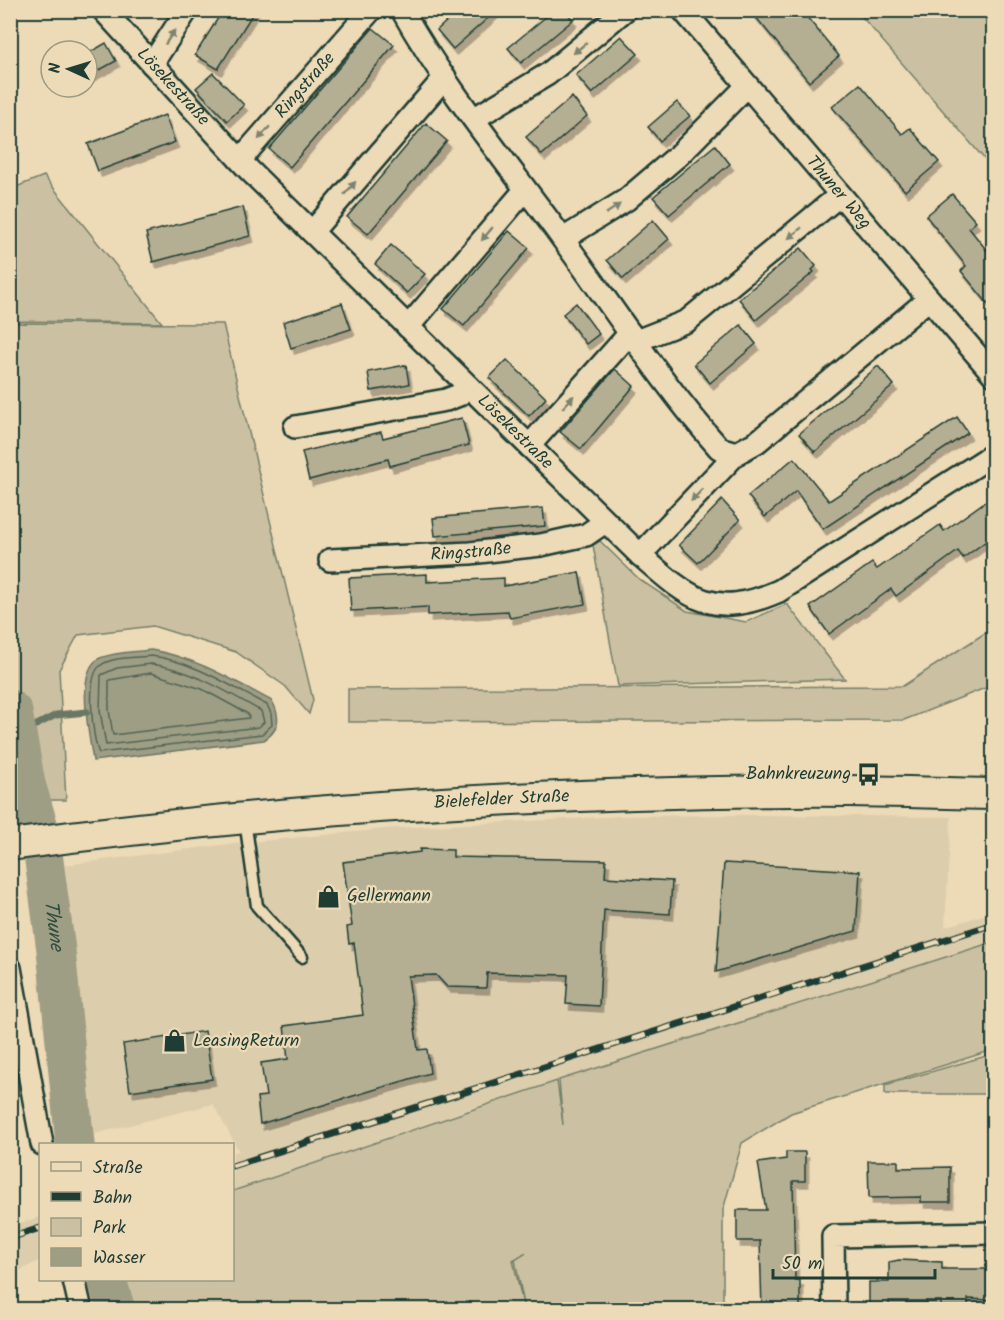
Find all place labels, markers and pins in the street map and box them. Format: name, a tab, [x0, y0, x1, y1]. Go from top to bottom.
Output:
place label: Bahnkreuzung	[746, 760, 851, 789]
bus stop icon: Bahnkreuzung	[856, 761, 882, 787]
place label: Gellermann	[347, 882, 431, 911]
shop icon: Gellermann	[316, 883, 342, 909]
place label: LeasingReturn	[193, 1027, 299, 1056]
shop icon: LeasingReturn	[162, 1028, 188, 1054]

